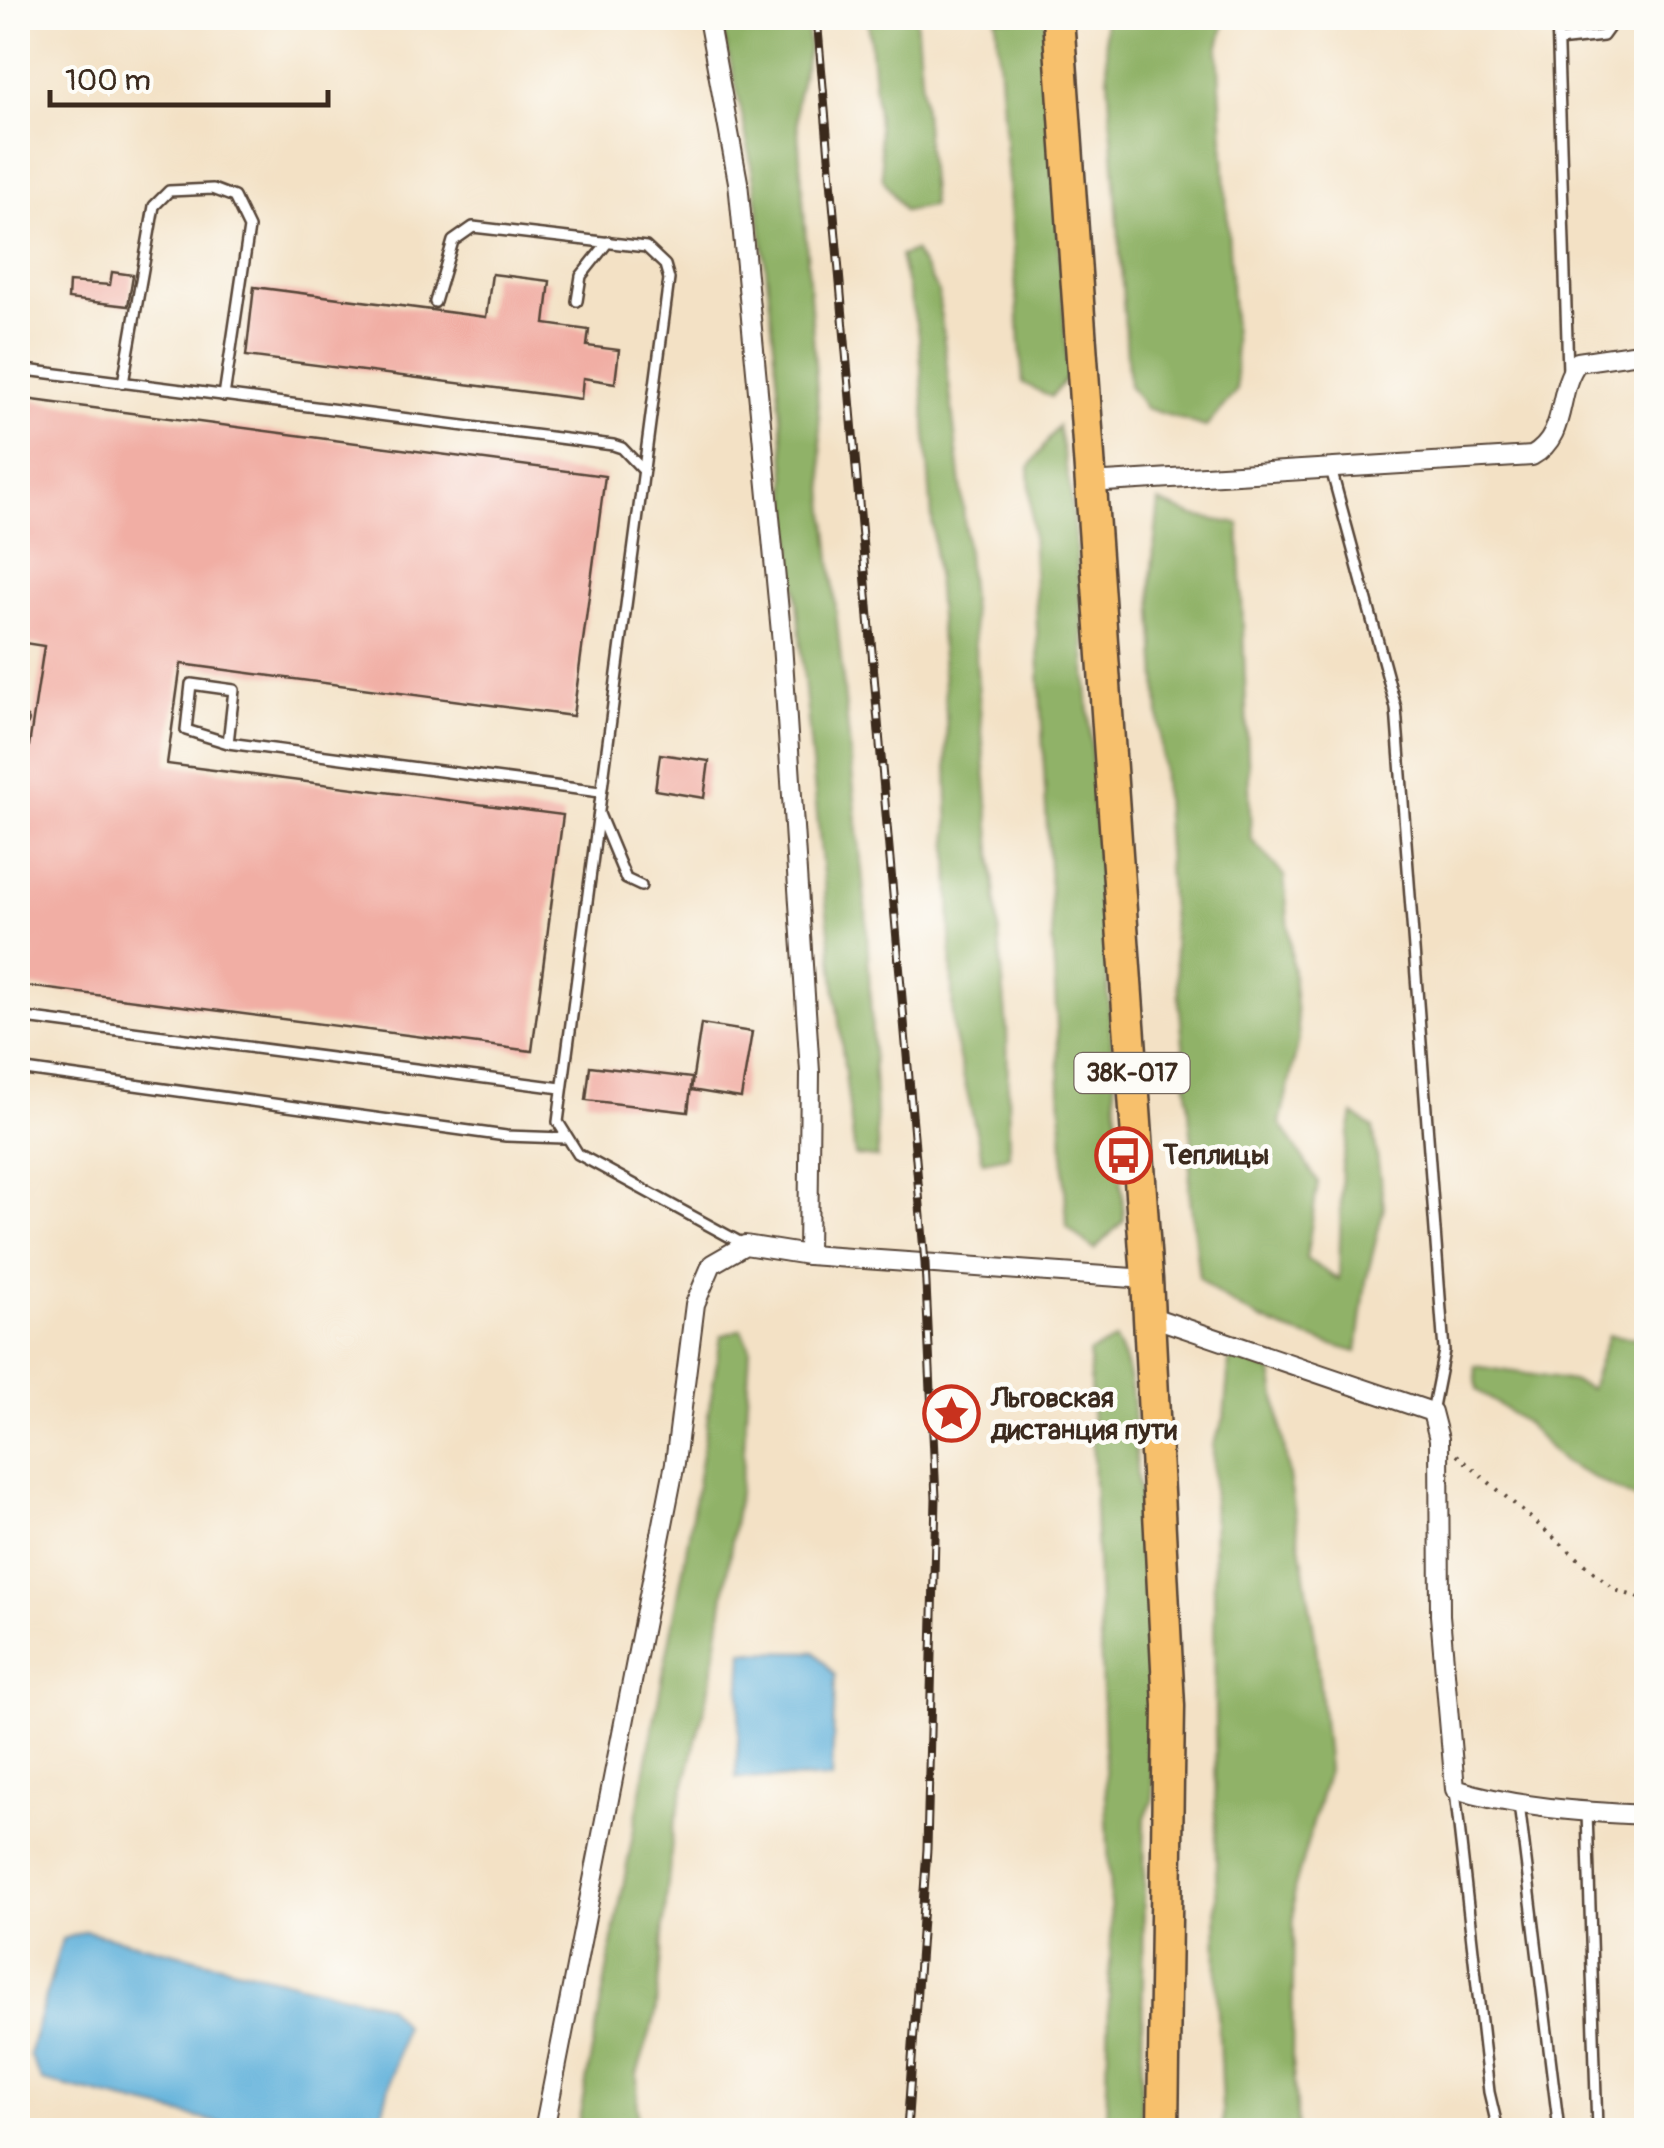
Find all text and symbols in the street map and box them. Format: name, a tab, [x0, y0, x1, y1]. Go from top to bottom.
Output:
scale bar	[50, 45, 328, 107]
text: 100 m	[65, 62, 151, 99]
road number: 38К-017	[1074, 1053, 1190, 1093]
bus stop icon: Теплицы	[1094, 1125, 1154, 1185]
place label: Теплицы	[1162, 1138, 1269, 1173]
place label: Льговская дистанция пути	[990, 1381, 1177, 1448]
place icon: Льговская дистанция пути	[922, 1384, 982, 1444]

